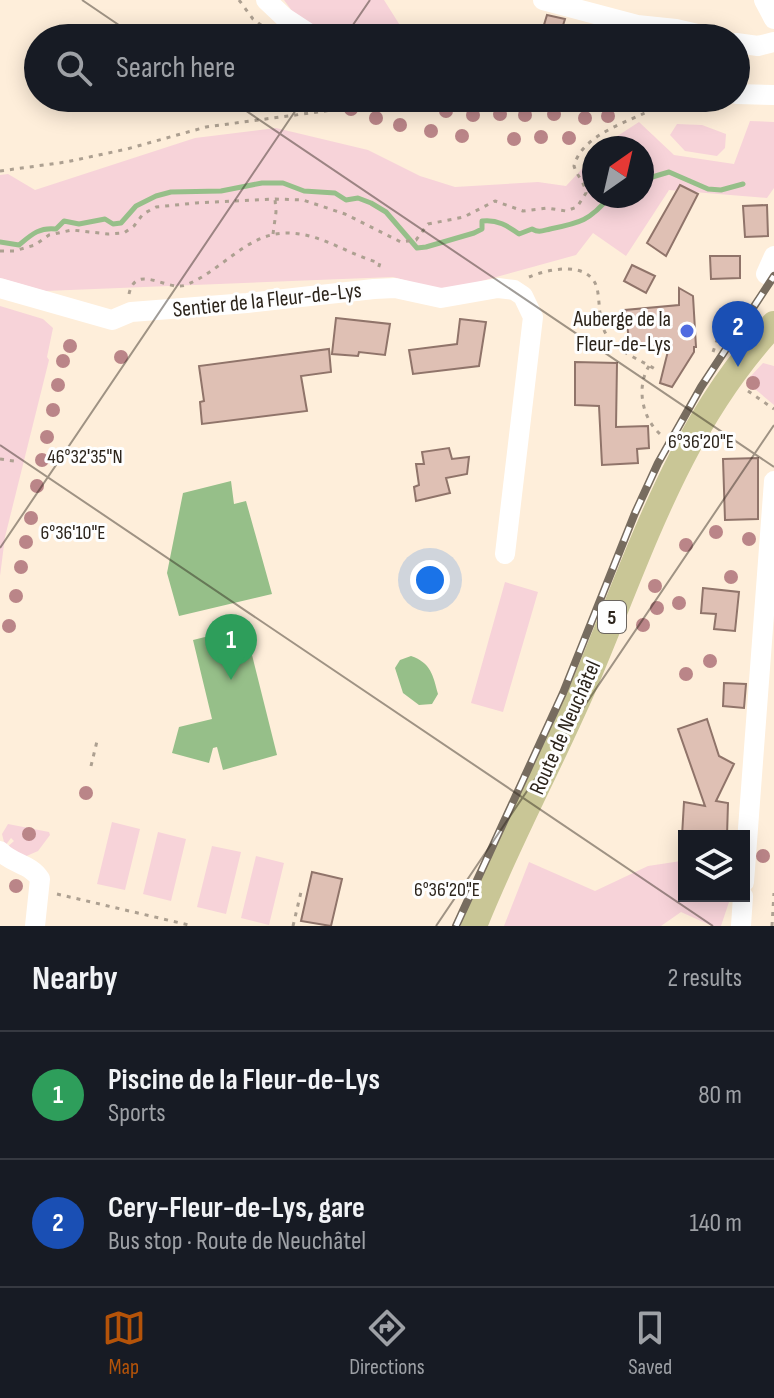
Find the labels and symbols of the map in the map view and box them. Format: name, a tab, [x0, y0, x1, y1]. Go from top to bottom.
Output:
north arrow	[582, 136, 654, 208]
street label: Sentier de la Fleur-de-Lys	[171, 277, 363, 324]
pin: 2	[712, 301, 764, 367]
place label: Auberge de la Fleur-de-Lys	[573, 306, 671, 358]
marker: Auberge de la Fleur-de-Lys	[678, 322, 696, 340]
text: 6°36'20"E	[668, 430, 734, 454]
text: 46°32'35"N	[47, 445, 123, 469]
text: 6°36'10"E	[41, 521, 105, 545]
your location	[410, 560, 450, 600]
road number: 5	[598, 601, 626, 633]
pin: 1	[205, 614, 257, 680]
street label: Route de Neuchâtel	[524, 656, 607, 799]
text: 6°36'20"E	[414, 878, 480, 902]

